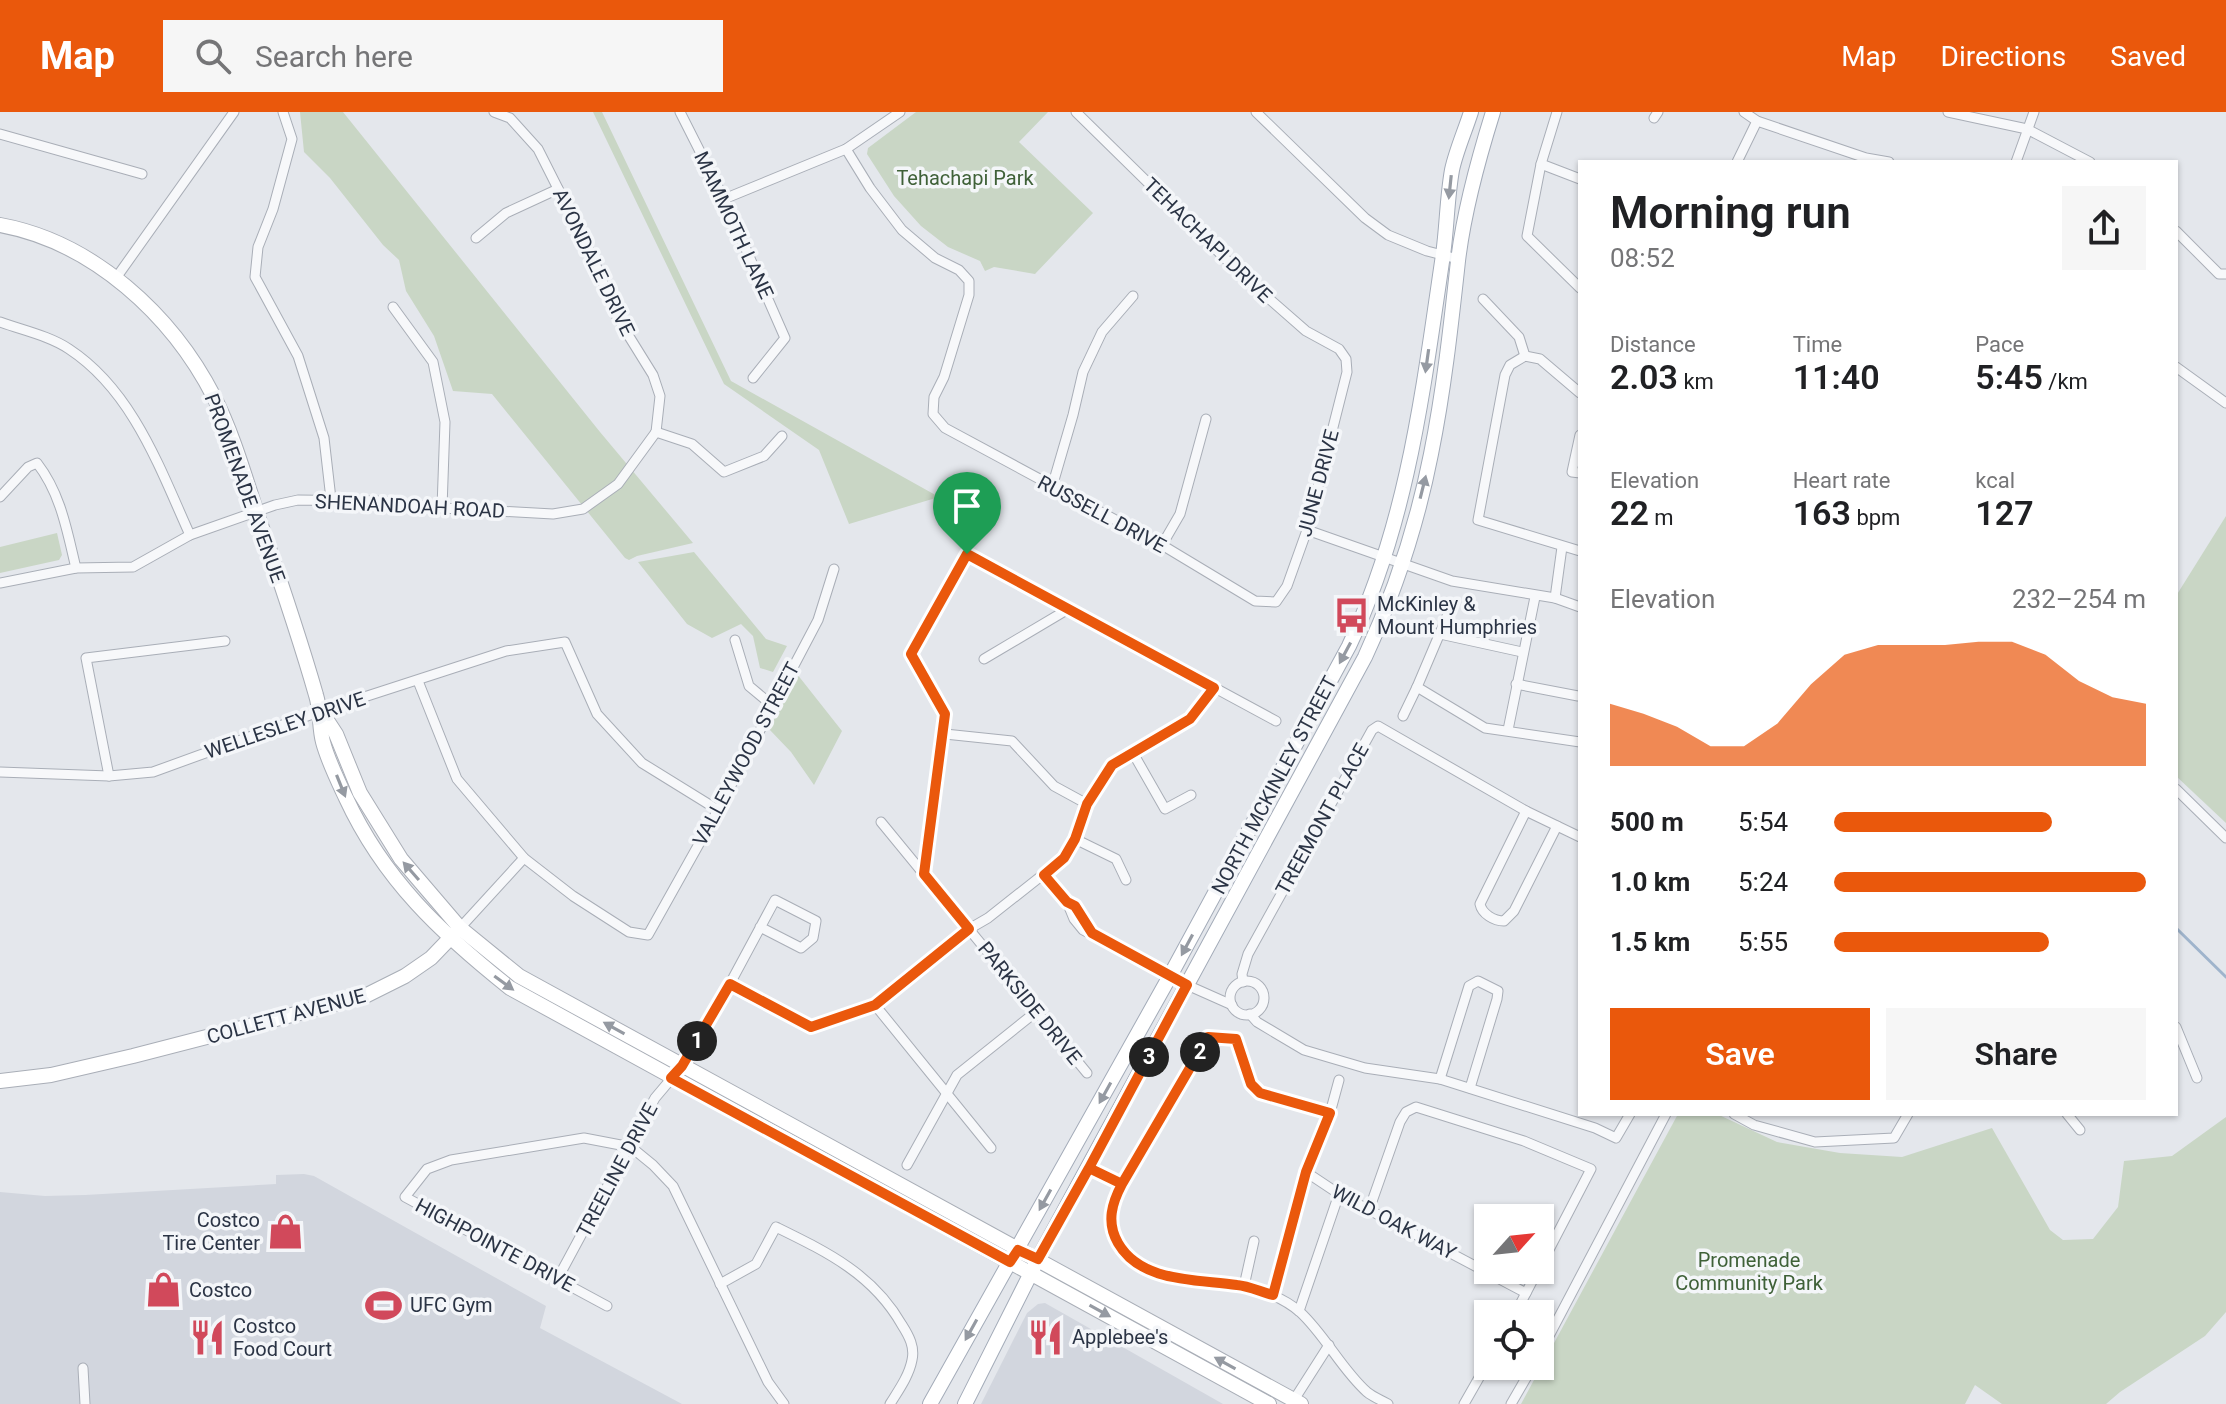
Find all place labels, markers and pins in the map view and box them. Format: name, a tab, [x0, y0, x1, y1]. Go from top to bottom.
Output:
pin	[933, 472, 1001, 554]
place label: McKinley & Mount Humphries	[1377, 592, 1537, 639]
bus stop icon: McKinley & Mount Humphries	[1332, 596, 1370, 634]
pin: 1	[677, 1021, 717, 1061]
pin: 2	[1180, 1032, 1220, 1072]
pin: 3	[1129, 1037, 1169, 1077]
place label: Costco Tire Center	[162, 1208, 260, 1255]
shop icon: Costco Tire Center	[267, 1212, 305, 1250]
shop icon: Costco	[144, 1271, 182, 1309]
place label: Costco	[189, 1278, 252, 1302]
sports icon: UFC Gym	[365, 1286, 403, 1324]
place label: UFC Gym	[410, 1293, 493, 1317]
place label: Costco Food Court	[233, 1314, 332, 1361]
restaurant icon: Costco Food Court	[188, 1318, 226, 1356]
restaurant icon: Applebee's	[1027, 1318, 1065, 1356]
place label: Applebee's	[1072, 1325, 1168, 1349]

